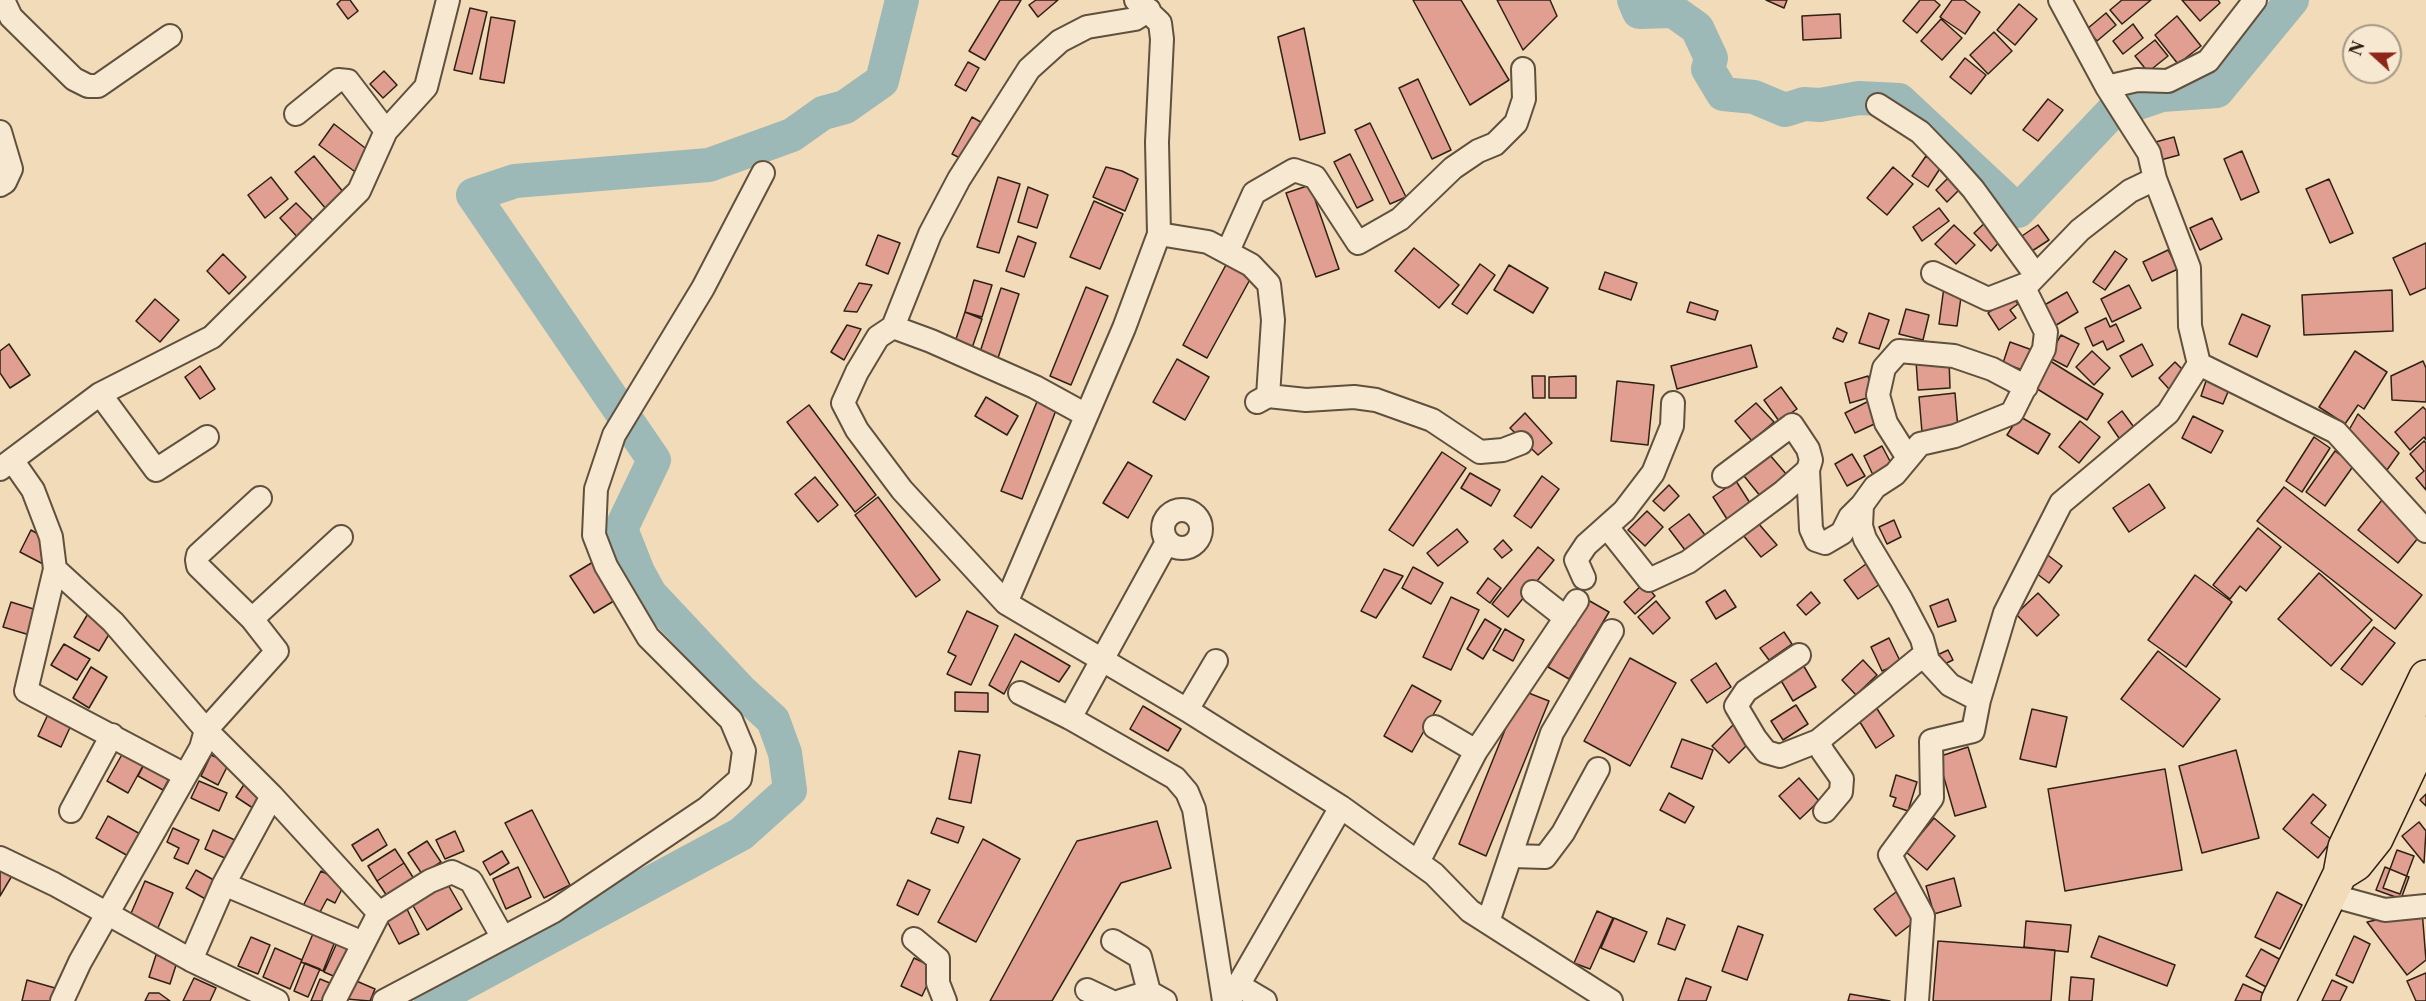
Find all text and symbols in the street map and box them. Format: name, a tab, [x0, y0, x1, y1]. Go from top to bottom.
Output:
north arrow	[2342, 24, 2402, 84]
text: N	[2345, 38, 2369, 58]

